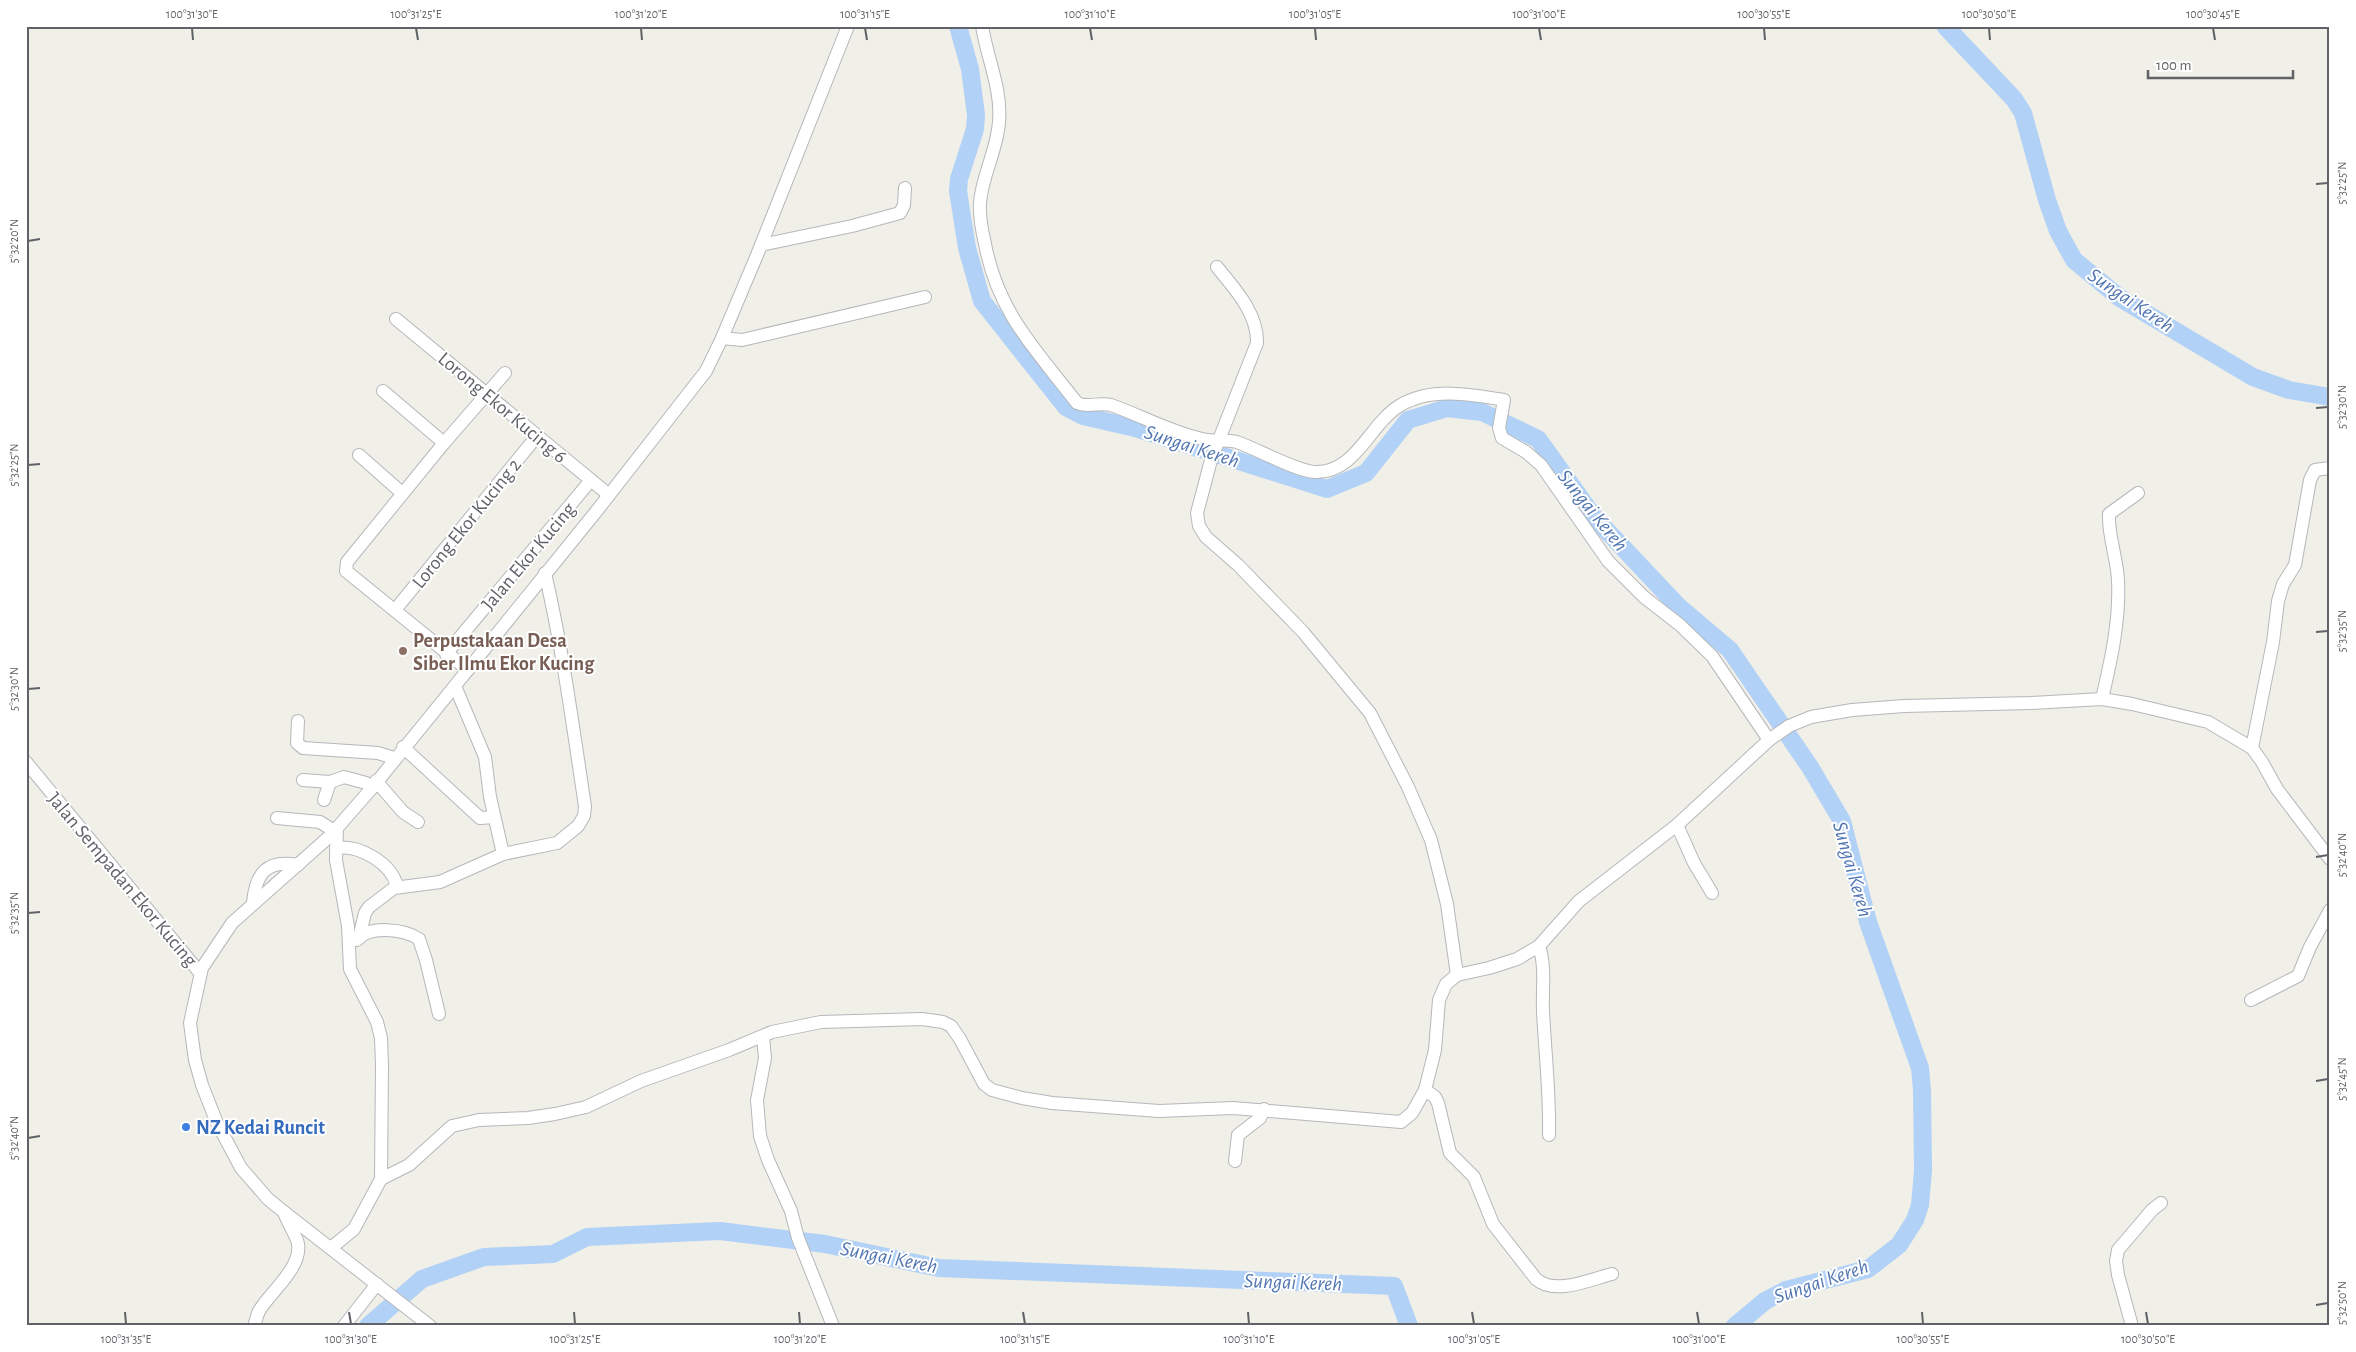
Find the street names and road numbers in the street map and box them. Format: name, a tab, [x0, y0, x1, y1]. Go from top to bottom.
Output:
street label: Lorong Ekor Kucing 6	[434, 348, 570, 467]
street label: Lorong Ekor Kucing 2	[408, 455, 525, 592]
street label: Jalan Ekor Kucing	[478, 499, 580, 614]
street label: Jalan Sempadan Ekor Kucing	[44, 789, 201, 971]

